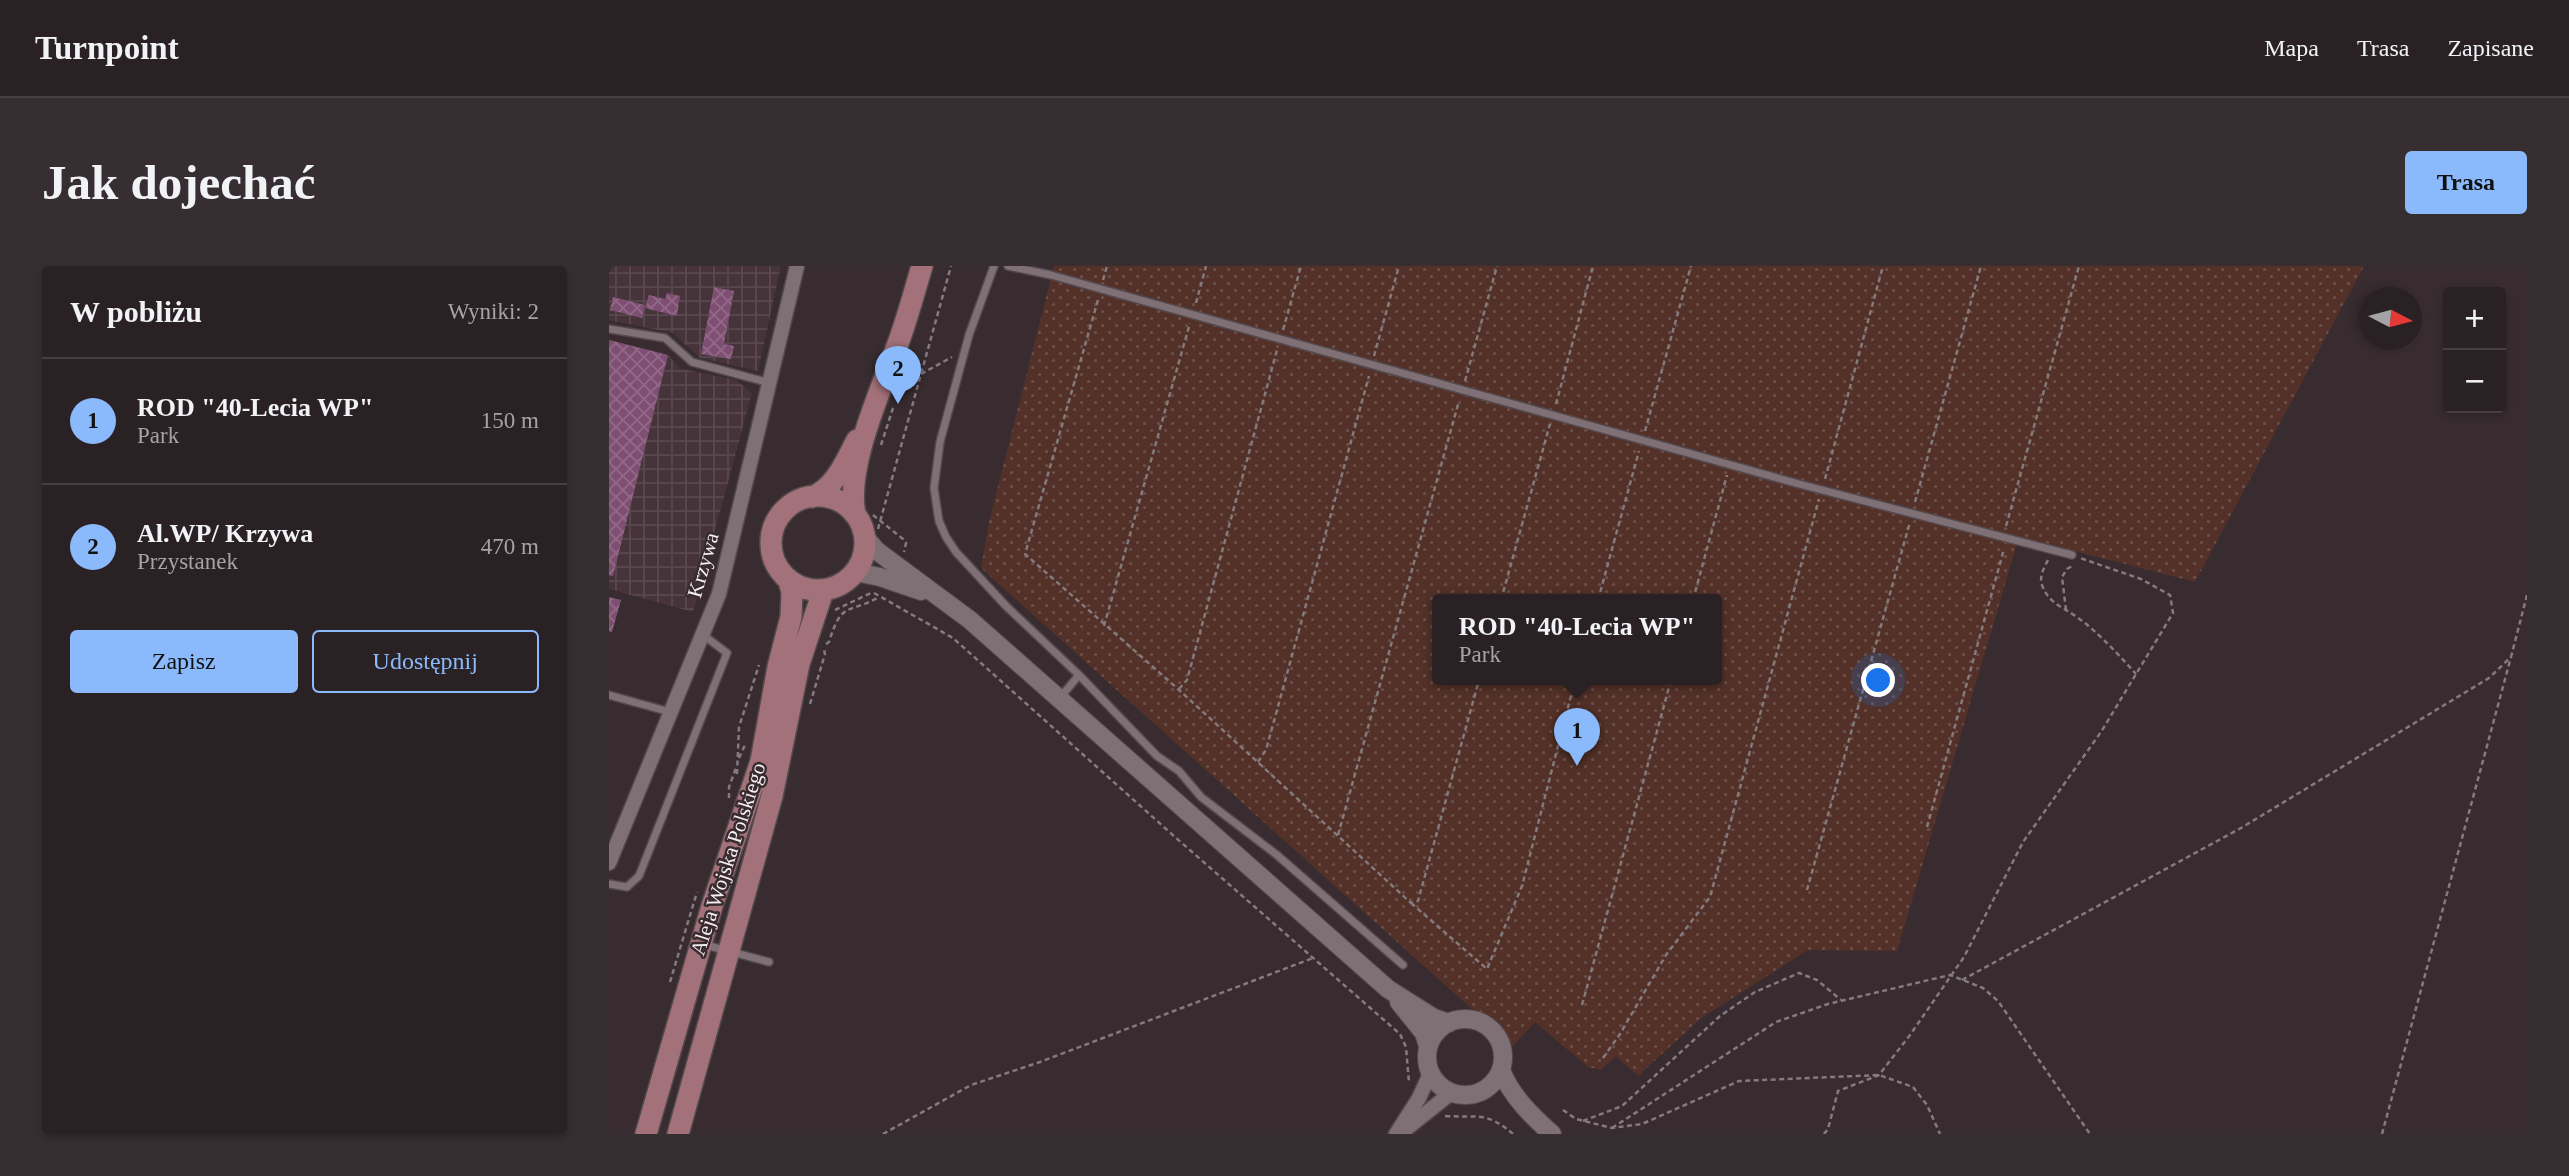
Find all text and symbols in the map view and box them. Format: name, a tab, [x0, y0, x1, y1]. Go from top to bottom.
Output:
text: Turnpoint	[35, 30, 179, 66]
text: Mapa	[2264, 35, 2319, 61]
text: Trasa	[2357, 35, 2409, 61]
text: Zapisane	[2447, 35, 2534, 61]
button: Trasa	[2405, 151, 2527, 214]
text: Jak dojechać	[42, 155, 316, 210]
north arrow	[2359, 287, 2422, 350]
map controls	[2443, 287, 2506, 413]
button: +	[2443, 287, 2506, 350]
text: W pobliżu	[70, 295, 202, 328]
text: Wyniki: 2	[448, 299, 539, 324]
pin: 2	[875, 346, 921, 404]
button: −	[2443, 350, 2506, 413]
text: ROD "40-Lecia WP"	[137, 393, 373, 422]
text: 1	[87, 408, 99, 433]
text: 150 m	[481, 408, 539, 433]
text: Park	[137, 423, 179, 448]
text: Al.WP/ Krzywa	[137, 519, 313, 548]
street label: Krzywa	[682, 529, 724, 600]
text: 2	[87, 534, 99, 559]
text: 470 m	[481, 534, 539, 559]
text: Przystanek	[137, 549, 238, 574]
popup	[1432, 594, 1722, 685]
text: ROD "40-Lecia WP"	[1459, 612, 1695, 641]
button: Zapisz	[70, 630, 298, 693]
button: Udostępnij	[312, 630, 539, 693]
text: Park	[1459, 642, 1501, 667]
your location	[1861, 663, 1895, 697]
pin: 1	[1554, 708, 1600, 766]
street label: Aleja Wojska Polskiego	[686, 760, 770, 958]

